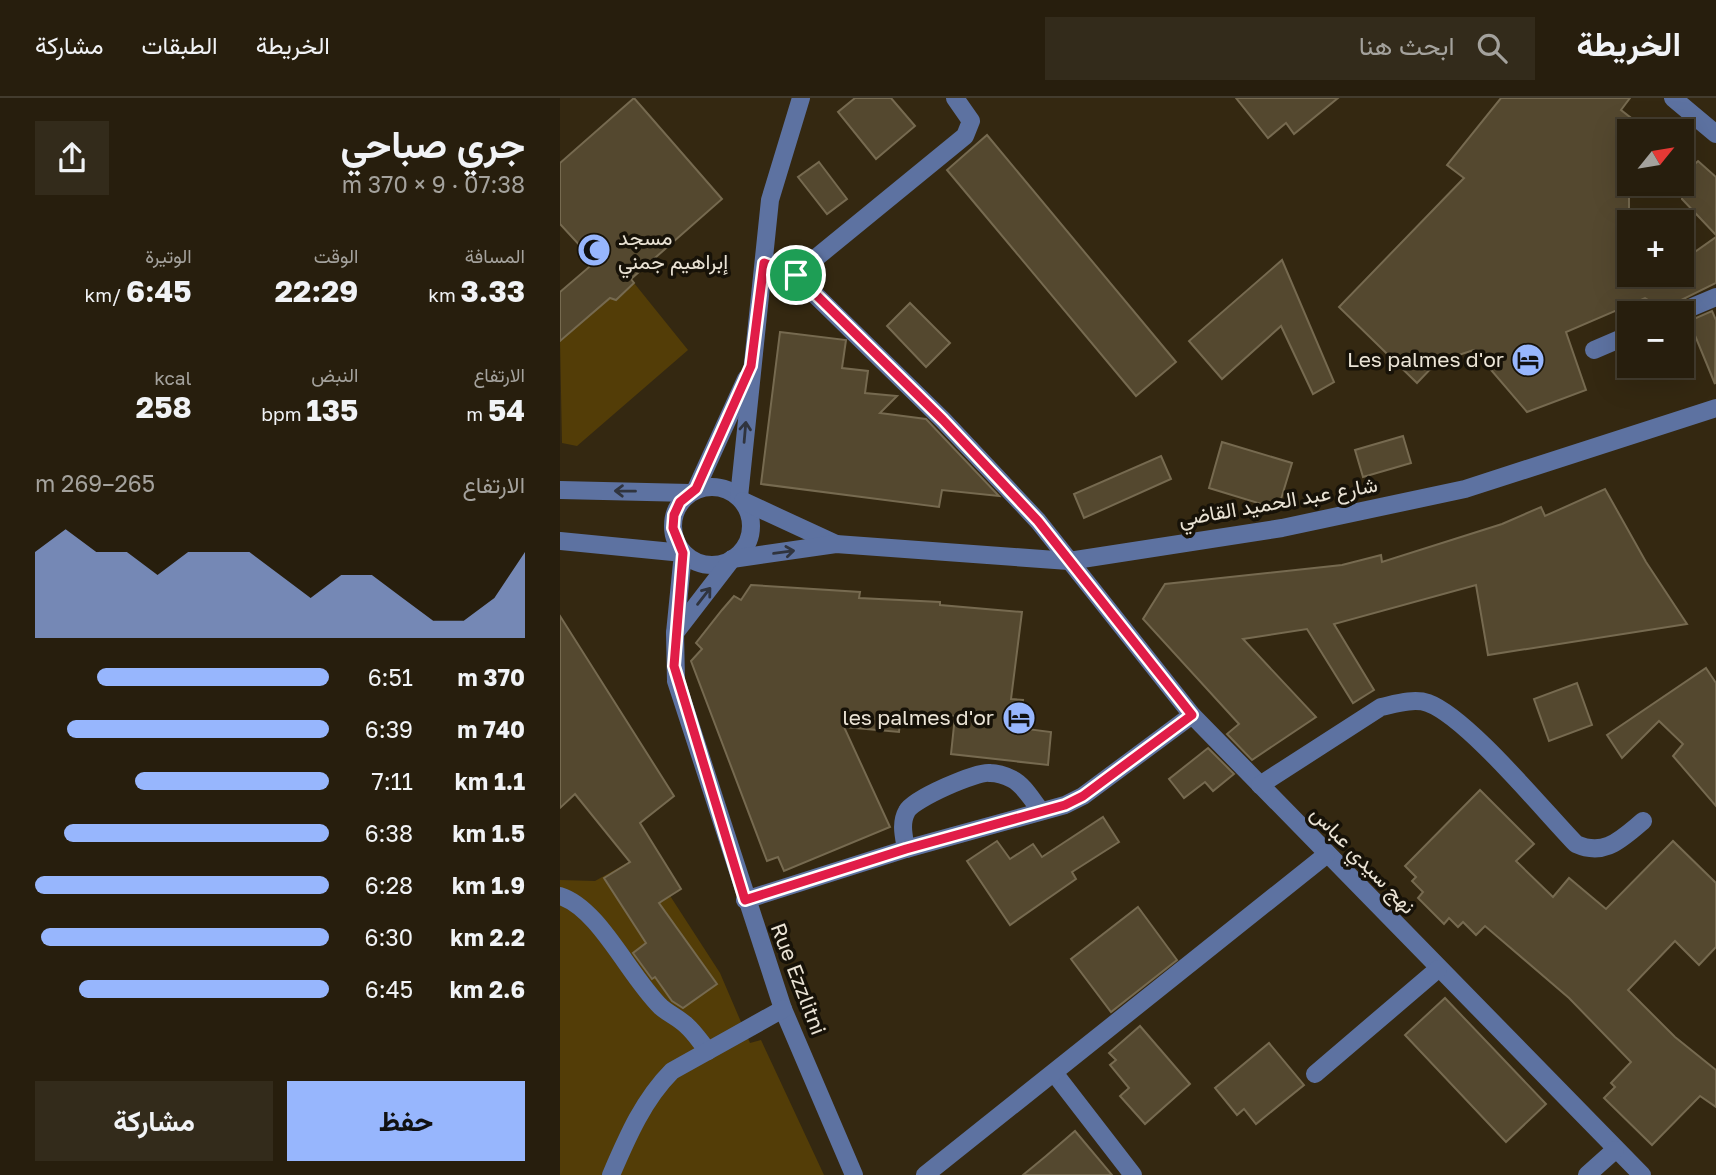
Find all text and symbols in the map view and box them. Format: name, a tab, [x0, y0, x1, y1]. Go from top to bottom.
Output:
search box	[1045, 17, 1535, 80]
text: الخريطة	[1577, 24, 1681, 63]
icon: search	[1473, 29, 1511, 67]
text: مشاركة	[35, 30, 103, 59]
text: الطبقات	[141, 30, 218, 59]
text: الخريطة	[256, 30, 330, 59]
text: ابحث هنا	[1359, 30, 1455, 61]
north arrow	[1617, 119, 1694, 196]
map controls	[1617, 119, 1694, 378]
button: share	[35, 121, 109, 195]
text: جري صباحي	[341, 121, 525, 166]
text: 07:38 · 9 × 370 m	[342, 170, 525, 198]
button: +	[1617, 210, 1694, 287]
place label: مسجد إبراهيم جمني	[618, 224, 728, 279]
mosque icon: مسجد إبراهيم جمني	[575, 231, 613, 269]
text: الوتيرة	[145, 244, 192, 267]
text: الوقت	[314, 244, 358, 267]
text: المسافة	[465, 244, 525, 267]
pin	[766, 245, 826, 305]
icon: arrive	[777, 256, 815, 294]
text: 6:45	[126, 273, 192, 309]
text: 22:29	[275, 273, 358, 309]
text: 3.33	[461, 273, 525, 309]
text: /km	[85, 283, 126, 306]
text: km	[428, 283, 461, 306]
button: −	[1617, 301, 1694, 378]
hotel icon: Les palmes d'or	[1509, 341, 1547, 379]
place label: Les palmes d'or	[1347, 346, 1504, 372]
text: النبض	[311, 363, 358, 386]
text: الارتفاع	[473, 363, 525, 386]
text: kcal	[154, 366, 192, 389]
text: 258	[136, 389, 192, 425]
text: 135	[306, 392, 358, 428]
text: 54	[488, 392, 525, 428]
text: bpm	[261, 402, 306, 425]
text: m	[466, 402, 488, 425]
one-way arrow	[739, 421, 752, 443]
text: 265–269 m	[35, 469, 155, 497]
text: الارتفاع	[463, 470, 525, 498]
street label: شارع عبد الحميد القاضي	[1176, 471, 1380, 536]
one-way arrow	[614, 485, 637, 498]
one-way arrow	[772, 545, 795, 558]
one-way arrow	[696, 588, 711, 606]
text: 6:51	[368, 663, 413, 691]
text: 370 m	[458, 663, 525, 691]
hotel icon: les palmes d'or	[1000, 699, 1038, 737]
place label: les palmes d'or	[842, 704, 994, 730]
text: 6:39	[365, 715, 413, 743]
text: 740 m	[457, 715, 525, 743]
text: 7:11	[372, 767, 413, 795]
text: 1.1 km	[455, 767, 525, 795]
street label: نهج سيدي عباس	[1302, 800, 1422, 922]
text: 6:38	[365, 819, 413, 847]
text: 1.5 km	[453, 819, 525, 847]
text: 6:28	[365, 871, 413, 899]
text: 1.9 km	[452, 871, 525, 899]
street label: Rue Ezzlitni	[766, 919, 832, 1038]
text: 6:30	[364, 923, 413, 951]
text: 2.2 km	[450, 923, 525, 951]
text: 6:45	[365, 975, 413, 1003]
text: 2.6 km	[450, 975, 525, 1003]
button: مشاركة	[35, 1081, 273, 1161]
button: حفظ	[287, 1081, 525, 1161]

